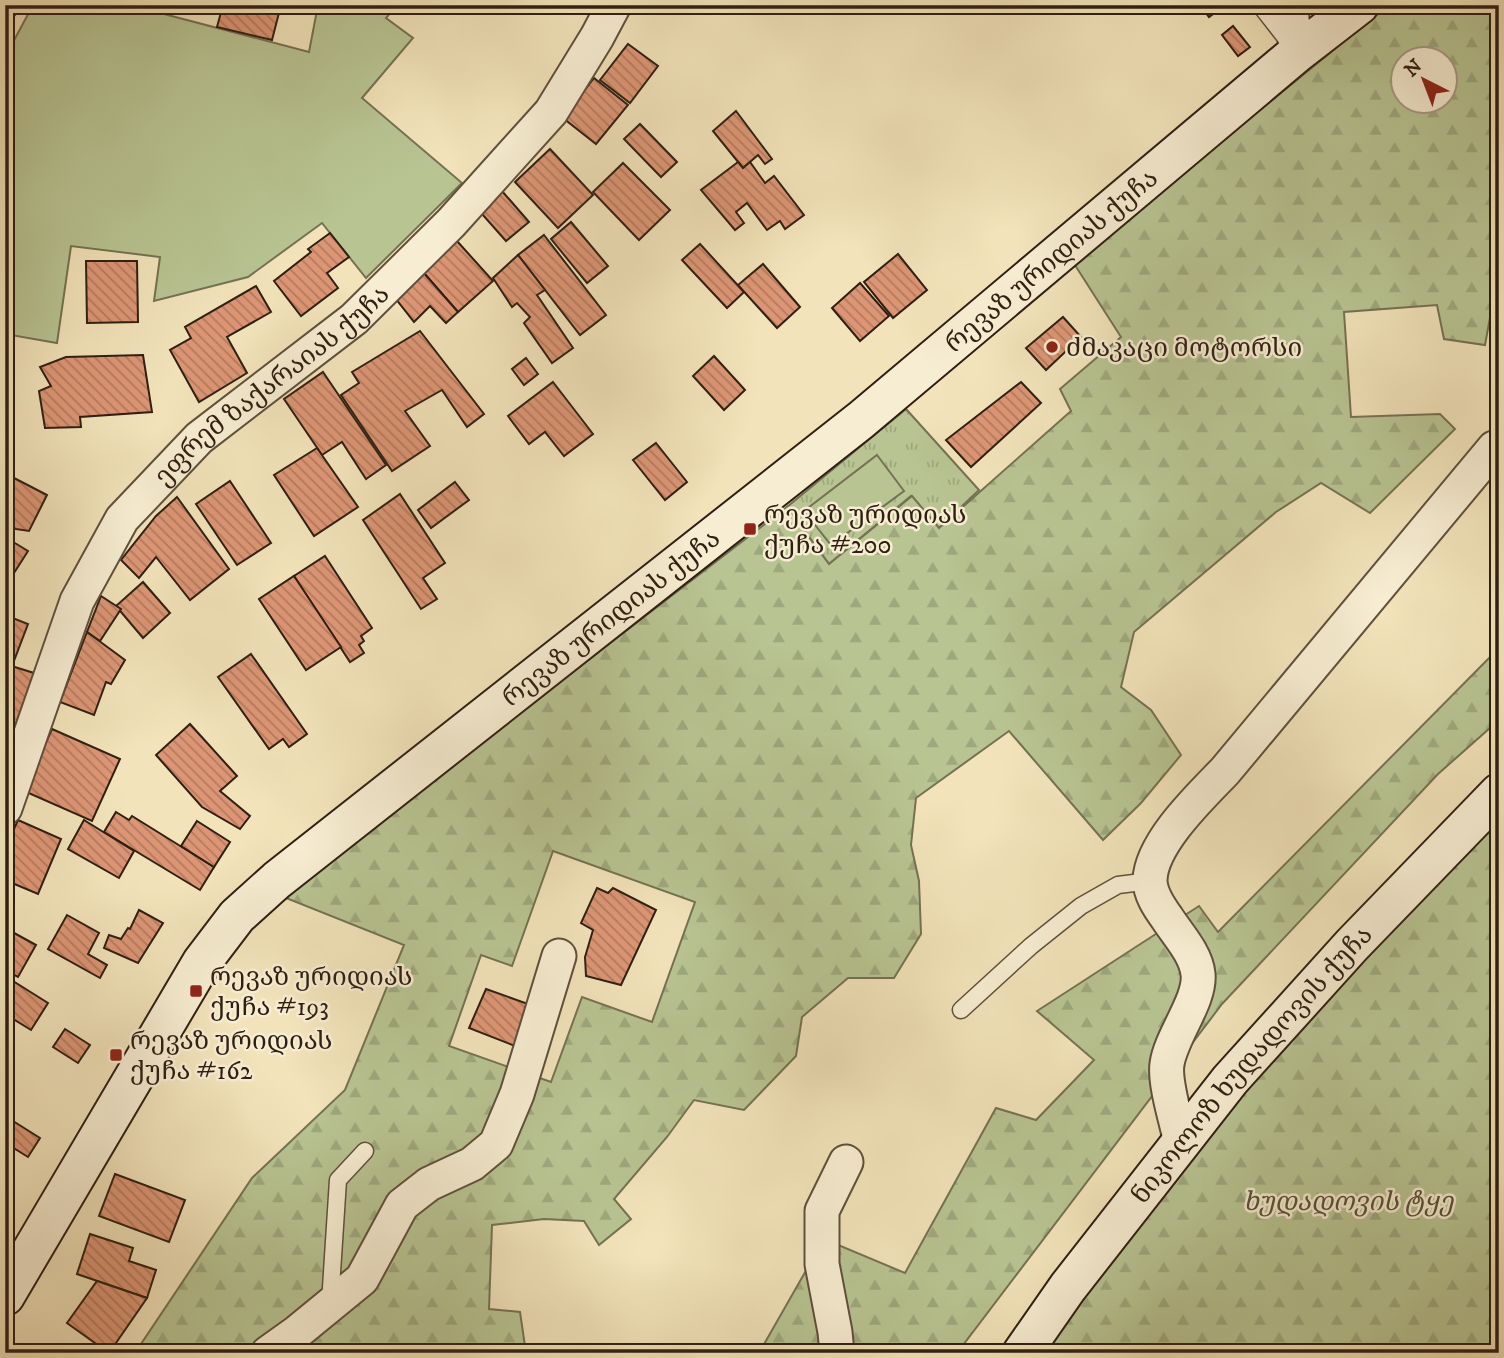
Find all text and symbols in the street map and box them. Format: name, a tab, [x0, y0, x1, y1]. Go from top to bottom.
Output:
north arrow	[1388, 46, 1458, 116]
text: N	[1400, 54, 1427, 82]
street label: რევაზ ურიდიას ქუჩა	[938, 162, 1165, 360]
street label: ეფრემ ზაქარაიას ქუჩა	[148, 278, 397, 493]
place label: ძმაკაცი მოტორსი	[1066, 332, 1302, 365]
marker: ძმაკაცი მოტორსი	[1044, 339, 1060, 355]
place label: რევაზ ურიდიას ქუჩა #200	[764, 499, 967, 562]
marker: რევაზ ურიდიას ქუჩა #200	[742, 521, 758, 537]
street label: რევაზ ურიდიას ქუჩა	[496, 522, 727, 715]
street label: ნიკოლოზ ხუდადოვის ქუჩა	[1124, 919, 1380, 1211]
place label: რევაზ ურიდიას ქუჩა #193	[210, 961, 413, 1024]
marker: რევაზ ურიდიას ქუჩა #193	[188, 983, 204, 999]
place label: რევაზ ურიდიას ქუჩა #162	[130, 1025, 333, 1088]
marker: რევაზ ურიდიას ქუჩა #162	[108, 1047, 124, 1063]
park label: ხუდადოვის ტყე	[1243, 1186, 1455, 1219]

